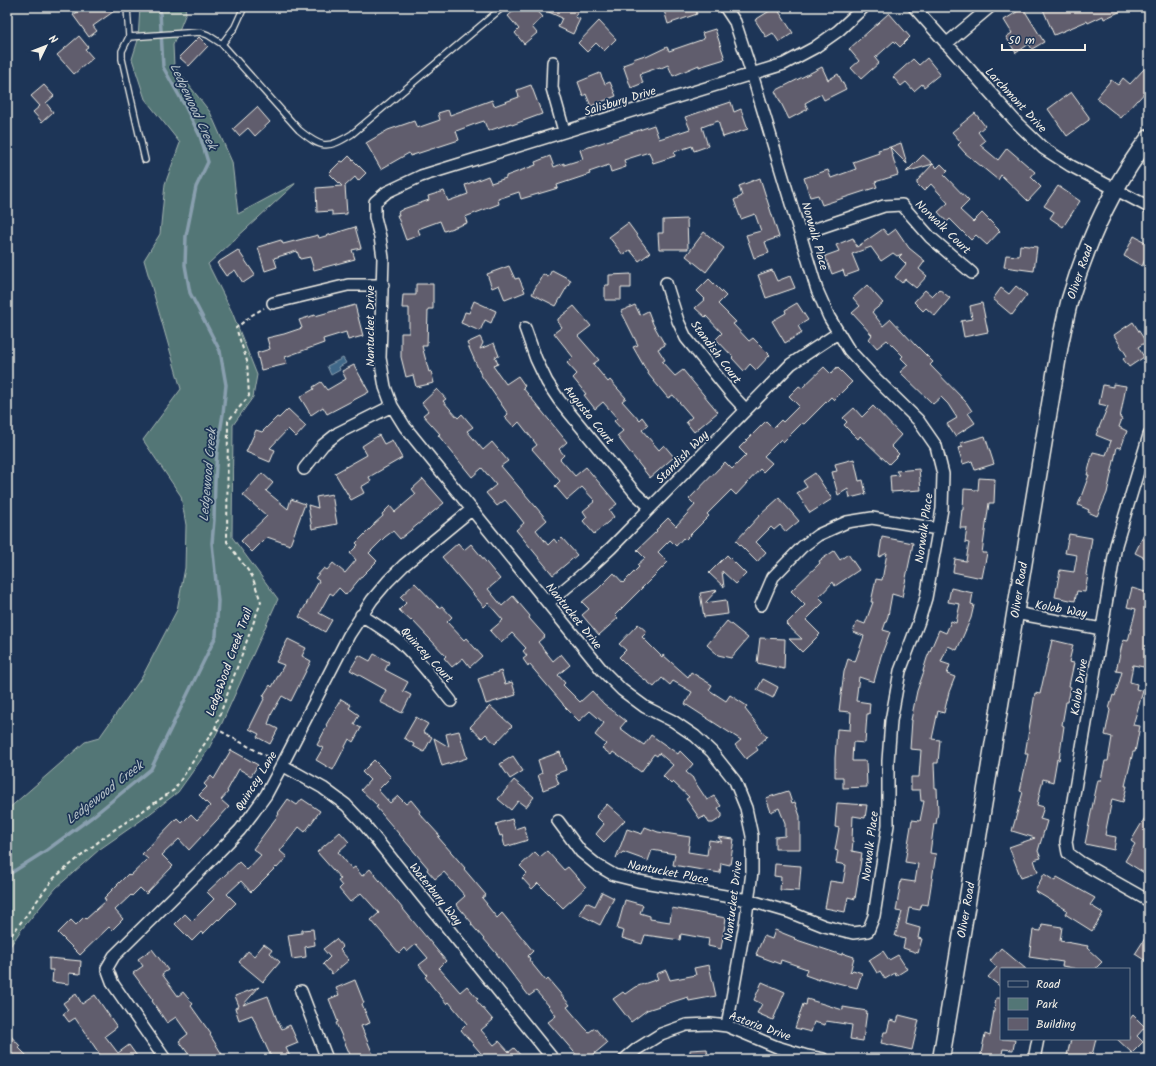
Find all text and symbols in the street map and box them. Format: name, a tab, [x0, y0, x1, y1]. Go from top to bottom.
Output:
north arrow	[26, 26, 66, 66]
scale bar	[1002, 26, 1085, 52]
text: N	[44, 31, 62, 49]
text: 50 m	[1008, 31, 1035, 50]
water label: Ledgewood Creek	[163, 60, 223, 155]
street label: Larchmont Drive	[980, 63, 1052, 138]
street label: Salisbury Drive	[582, 81, 659, 121]
street label: Norwalk Court	[910, 196, 975, 259]
street label: Norwalk Place	[796, 200, 834, 273]
street label: Oliver Road	[1062, 241, 1099, 302]
street label: Nantucket Drive	[361, 285, 380, 367]
street label: Standish Court	[685, 317, 746, 388]
street label: Augusta Court	[559, 381, 619, 449]
water label: Ledgewood Creek	[194, 426, 223, 523]
street label: Standish Way	[651, 426, 714, 488]
street label: Norwalk Place	[910, 491, 939, 564]
street label: Oliver Road	[1006, 560, 1033, 619]
street label: Nantucket Drive	[541, 579, 607, 654]
street label: Kolob Way	[1033, 596, 1089, 623]
street label: LedgeWood Creek Trail	[201, 605, 258, 719]
street label: Quincey Court	[396, 623, 458, 688]
street label: Kolob Drive	[1066, 657, 1093, 717]
street label: Quincey Lane	[230, 747, 283, 815]
water label: Ledgewood Creek	[62, 755, 150, 830]
street label: Norwalk Place	[857, 809, 884, 882]
street label: Nantucket Place	[626, 855, 711, 890]
street label: Waterbury Way	[404, 859, 467, 930]
street label: Nantucket Drive	[719, 859, 748, 943]
street label: Oliver Road	[952, 880, 981, 940]
legend	[1000, 968, 1130, 1040]
text: Road	[1036, 975, 1061, 994]
text: Park	[1036, 995, 1058, 1014]
street label: Astoria Drive	[726, 1006, 794, 1047]
text: Building	[1036, 1015, 1076, 1034]

